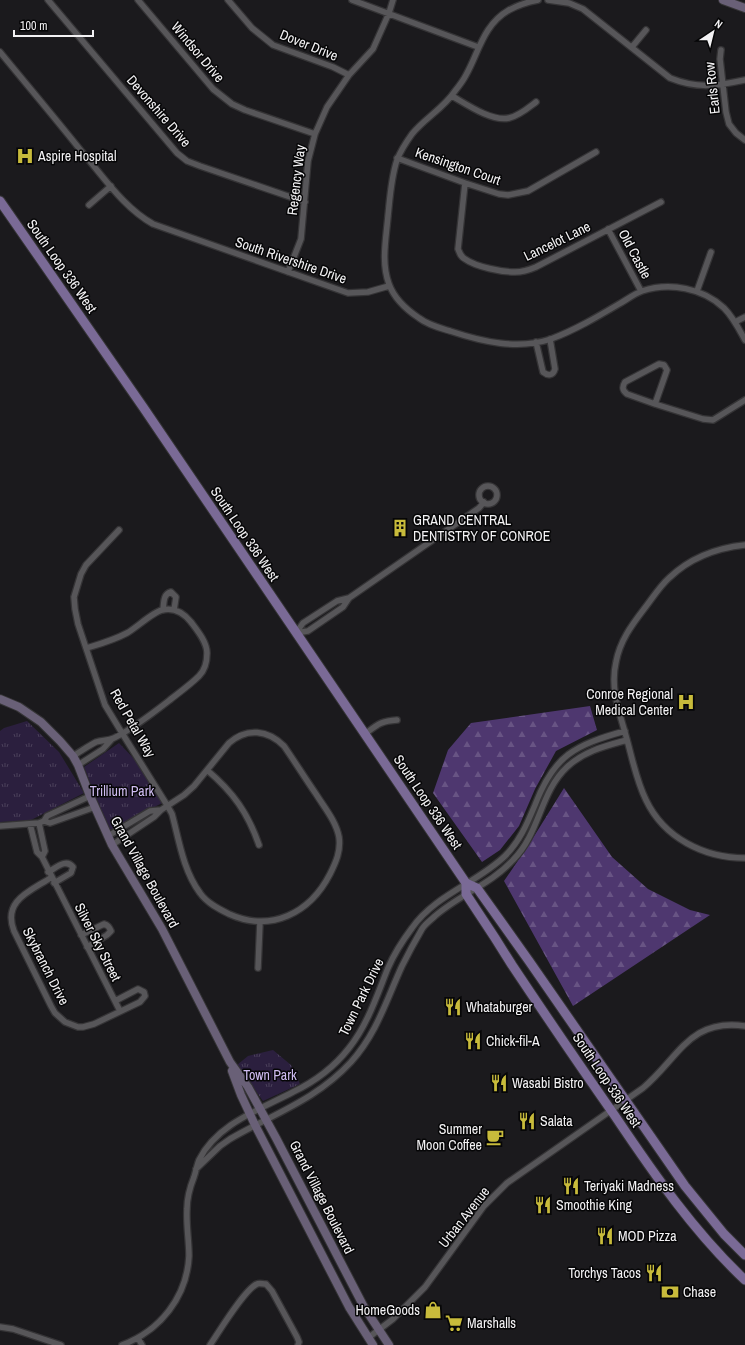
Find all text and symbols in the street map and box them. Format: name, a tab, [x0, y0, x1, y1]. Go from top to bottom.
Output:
scale bar	[14, 12, 93, 38]
north arrow	[693, 12, 733, 52]
text: N	[712, 16, 725, 31]
text: 100 m	[20, 18, 47, 34]
street label: Windsor Drive	[168, 18, 228, 86]
street label: Dover Drive	[277, 25, 341, 65]
street label: Earls Row	[700, 60, 724, 115]
street label: Devonshire Drive	[123, 71, 195, 151]
street label: Regency Way	[283, 143, 309, 216]
street label: Kensington Court	[413, 143, 503, 189]
hospital icon: Aspire Hospital	[15, 146, 35, 166]
place label: Aspire Hospital	[37, 147, 116, 165]
street label: South Loop 336 West	[23, 216, 101, 316]
street label: Lancelot Lane	[521, 217, 593, 265]
street label: Old Castle	[614, 226, 656, 282]
street label: South Rivershire Drive	[233, 232, 349, 288]
street label: South Loop 336 West	[207, 483, 283, 585]
place label: GRAND CENTRAL DENTISTRY OF CONROE	[413, 511, 550, 545]
building icon: GRAND CENTRAL DENTISTRY OF CONROE	[390, 518, 410, 538]
place label: Conroe Regional Medical Center	[586, 685, 673, 719]
street label: Red Petal Way	[106, 686, 160, 761]
hospital icon: Conroe Regional Medical Center	[676, 692, 696, 712]
street label: South Loop 336 West	[390, 751, 466, 853]
park label: Trillium Park	[90, 782, 155, 800]
street label: Grand Village Boulevard	[107, 813, 183, 931]
street label: Silver Sky Street	[71, 900, 125, 984]
street label: Skybranch Drive	[19, 924, 73, 1008]
street label: Town Park Drive	[334, 955, 388, 1039]
restaurant icon: Whataburger	[443, 997, 463, 1017]
place label: Whataburger	[466, 998, 533, 1016]
street label: South Loop 336 West	[569, 1029, 645, 1131]
restaurant icon: Chick-fil-A	[463, 1031, 483, 1051]
place label: Chick-fil-A	[486, 1032, 540, 1050]
park label: Town Park	[243, 1066, 297, 1084]
restaurant icon: Wasabi Bistro	[489, 1073, 509, 1093]
place label: Wasabi Bistro	[512, 1074, 584, 1092]
restaurant icon: Salata	[517, 1111, 537, 1131]
place label: Salata	[540, 1112, 573, 1130]
place label: Summer Moon Coffee	[416, 1120, 482, 1154]
cafe icon: Summer Moon Coffee	[485, 1127, 505, 1147]
street label: Grand Village Boulevard	[286, 1137, 358, 1257]
restaurant icon: Teriyaki Madness	[561, 1176, 581, 1196]
place label: Teriyaki Madness	[584, 1177, 674, 1195]
street label: Urban Avenue	[435, 1183, 493, 1251]
restaurant icon: Smoothie King	[533, 1195, 553, 1215]
place label: Smoothie King	[556, 1196, 633, 1214]
restaurant icon: MOD Pizza	[595, 1226, 615, 1246]
place label: MOD Pizza	[618, 1227, 677, 1245]
restaurant icon: Torchys Tacos	[644, 1263, 664, 1283]
place label: Torchys Tacos	[568, 1264, 641, 1282]
bank icon: Chase	[660, 1282, 680, 1302]
place label: Chase	[683, 1283, 716, 1301]
shop icon: HomeGoods	[423, 1300, 443, 1320]
place label: HomeGoods	[356, 1301, 420, 1319]
supermarket icon: Marshalls	[444, 1313, 464, 1333]
place label: Marshalls	[467, 1314, 516, 1332]

